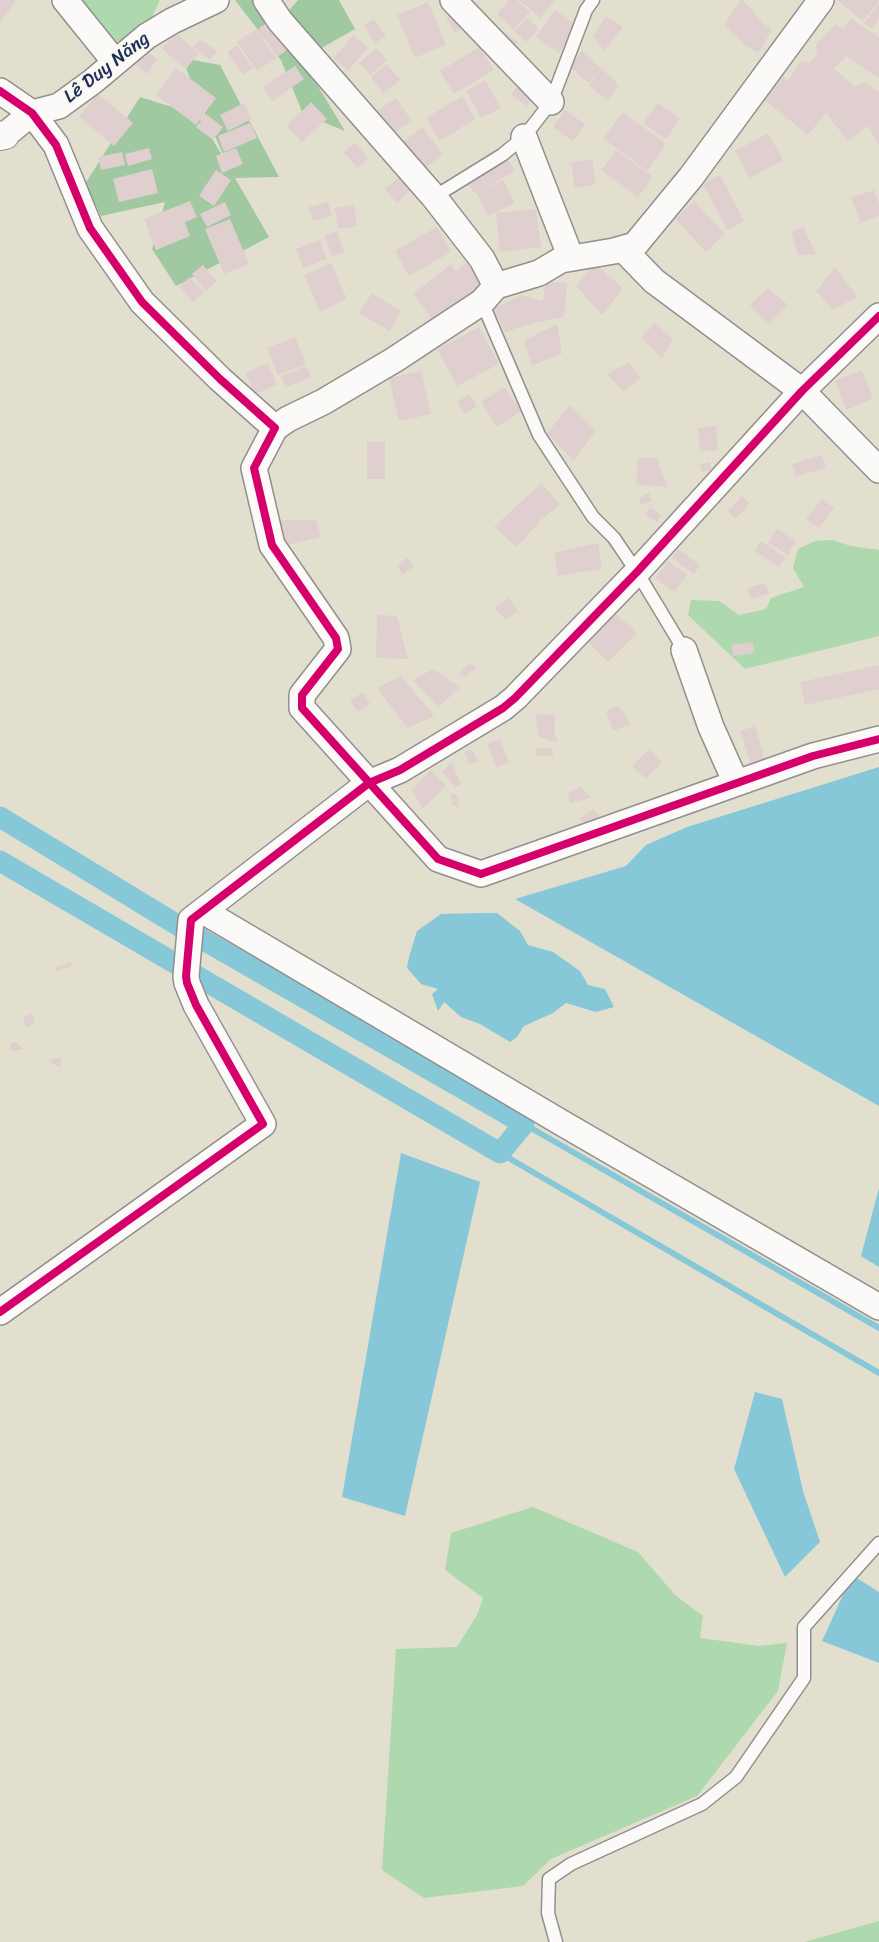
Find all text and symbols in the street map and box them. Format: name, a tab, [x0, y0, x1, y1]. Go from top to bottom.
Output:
street label: Lê Duy Năng	[60, 28, 154, 108]

